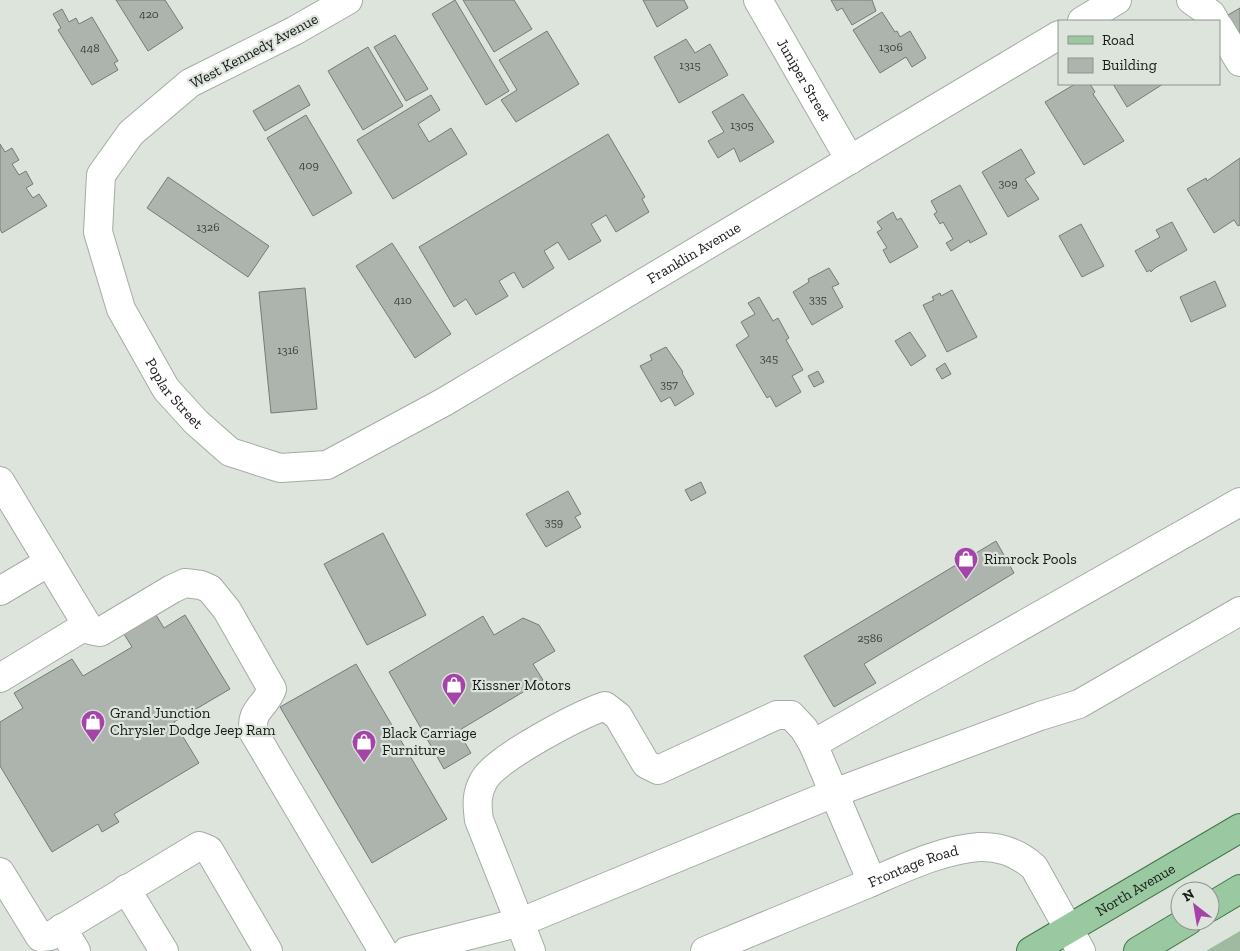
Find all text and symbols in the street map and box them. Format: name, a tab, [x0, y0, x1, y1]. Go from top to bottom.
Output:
house number: 420	[139, 7, 159, 21]
street label: West Kennedy Avenue	[187, 10, 321, 92]
legend	[1058, 20, 1220, 85]
text: Road	[1102, 31, 1135, 49]
street label: Juniper Street	[773, 35, 835, 125]
house number: 1306	[879, 40, 903, 54]
house number: 448	[80, 41, 100, 55]
text: Building	[1102, 56, 1157, 74]
house number: 1315	[679, 58, 701, 72]
house number: 1305	[730, 118, 754, 132]
house number: 409	[299, 158, 319, 172]
house number: 309	[998, 176, 1018, 190]
street label: Franklin Avenue	[644, 218, 744, 288]
house number: 1326	[196, 220, 220, 234]
house number: 335	[809, 292, 827, 306]
house number: 410	[394, 293, 412, 307]
house number: 1316	[277, 343, 299, 357]
house number: 345	[760, 351, 778, 365]
street label: Poplar Street	[141, 355, 207, 433]
house number: 357	[660, 377, 678, 391]
house number: 359	[545, 515, 563, 529]
shop icon: Rimrock Pools	[953, 546, 979, 580]
place label: Rimrock Pools	[984, 550, 1077, 568]
house number: 2586	[857, 631, 883, 645]
shop icon: Kissner Motors	[441, 672, 467, 706]
place label: Kissner Motors	[472, 676, 571, 694]
place label: Grand Junction Chrysler Dodge Jeep Ram	[110, 704, 276, 739]
shop icon: Grand Junction Chrysler Dodge Jeep Ram	[80, 709, 106, 743]
place label: Black Carriage Furniture	[382, 724, 477, 759]
shop icon: Black Carriage Furniture	[351, 729, 377, 763]
street label: Frontage Road	[865, 841, 961, 891]
street label: North Avenue	[1092, 859, 1178, 920]
north arrow	[1170, 881, 1220, 931]
text: N	[1180, 885, 1198, 905]

